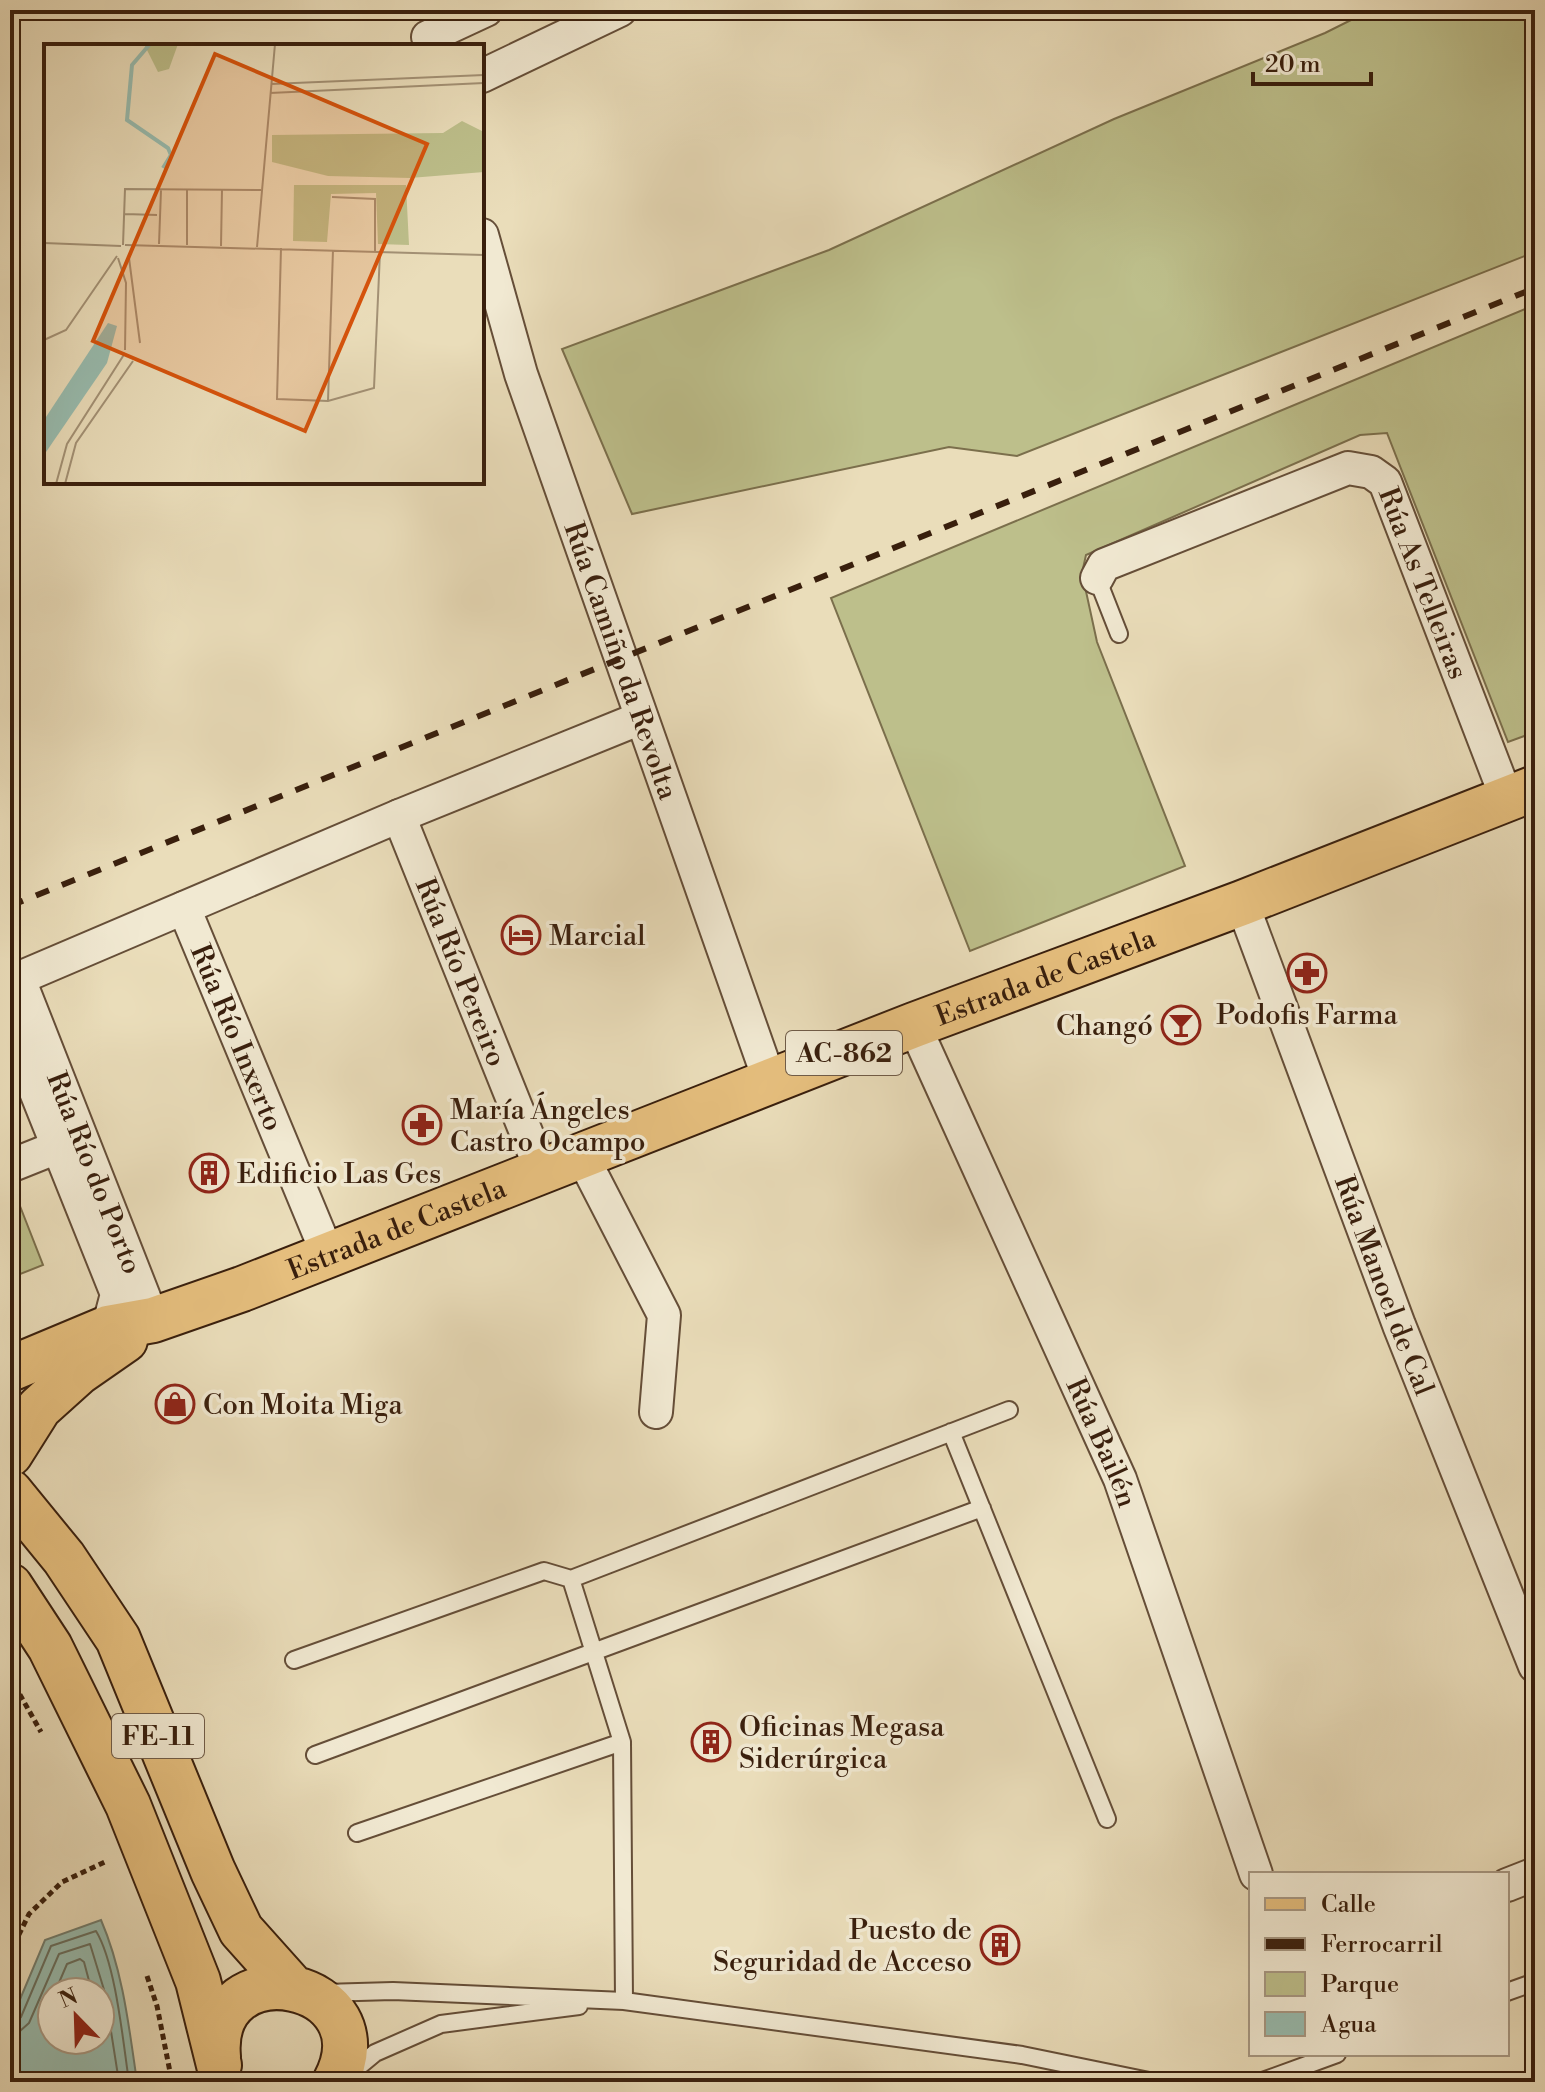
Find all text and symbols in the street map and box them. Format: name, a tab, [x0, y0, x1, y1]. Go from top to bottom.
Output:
scale bar	[1253, 36, 1371, 86]
inset map	[44, 44, 484, 484]
text: 20 m	[1265, 50, 1321, 80]
street label: Rúa As Telleiras	[1370, 483, 1475, 684]
street label: Rúa Camiño da Revolta	[555, 518, 685, 805]
street label: Rúa Río Pereiro	[407, 873, 514, 1072]
hotel icon: Marcial	[500, 914, 542, 956]
place label: Marcial	[549, 919, 646, 954]
street label: Estrada de Castela	[931, 921, 1161, 1034]
street label: Rúa Río Inxerto	[182, 939, 291, 1136]
pharmacy icon: Podofis Farma	[1286, 952, 1328, 994]
place label: Podofis Farma	[1216, 998, 1399, 1033]
bar icon: Changó	[1160, 1004, 1202, 1046]
place label: Changó	[1056, 1009, 1153, 1044]
road number: AC-862	[786, 1031, 902, 1075]
street label: Rúa Río do Porto	[38, 1067, 149, 1279]
place label: María Ángeles Castro Ocampo	[450, 1091, 646, 1160]
pharmacy icon: María Ángeles Castro Ocampo	[401, 1104, 443, 1146]
building icon: Edificio Las Ges	[188, 1152, 230, 1194]
place label: Edificio Las Ges	[237, 1157, 441, 1192]
street label: Estrada de Castela	[283, 1171, 512, 1288]
street label: Rúa Manoel de Cal	[1326, 1171, 1441, 1401]
street label: Rúa Bailén	[1058, 1373, 1144, 1512]
shop icon: Con Moita Miga	[154, 1383, 196, 1425]
place label: Con Moita Miga	[203, 1388, 404, 1423]
place label: Oficinas Megasa Siderúrgica	[739, 1710, 945, 1777]
road number: FE-11	[112, 1714, 204, 1758]
building icon: Oficinas Megasa Siderúrgica	[690, 1721, 732, 1763]
legend	[1249, 1872, 1509, 2056]
text: Calle	[1321, 1890, 1376, 1920]
place label: Puesto de Seguridad de Acceso	[713, 1913, 972, 1980]
building icon: Puesto de Seguridad de Acceso	[979, 1924, 1021, 1966]
text: Ferrocarril	[1321, 1930, 1443, 1960]
text: Parque	[1321, 1970, 1399, 2000]
north arrow	[36, 1976, 116, 2056]
text: N	[55, 1983, 83, 2015]
text: Agua	[1320, 2010, 1377, 2040]

